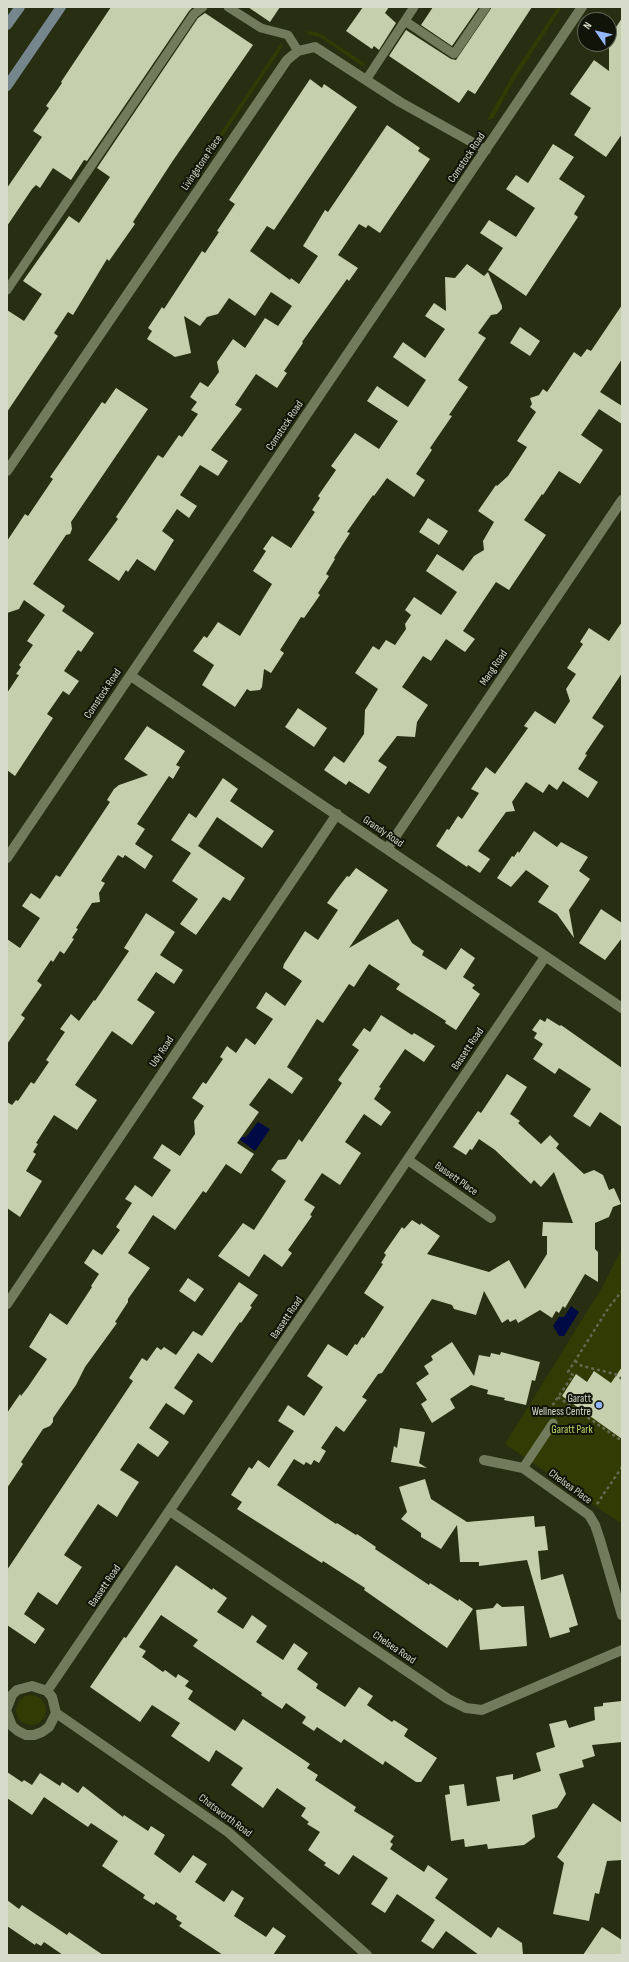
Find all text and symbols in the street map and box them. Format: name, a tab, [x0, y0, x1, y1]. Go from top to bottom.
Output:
north arrow	[577, 12, 617, 52]
text: N	[580, 19, 594, 32]
street label: Comstock Road	[446, 131, 488, 185]
street label: Livingstone Place	[179, 133, 225, 193]
street label: Comstock Road	[264, 399, 306, 453]
street label: Mang Road	[477, 648, 511, 688]
street label: Comstock Road	[82, 667, 124, 721]
street label: Grandy Road	[360, 814, 406, 850]
street label: Bassett Road	[449, 1025, 487, 1073]
street label: Udy Road	[147, 1034, 177, 1070]
street label: Bassett Place	[432, 1159, 480, 1199]
street label: Bassett Road	[268, 1294, 306, 1342]
place label: Garatt Wellness Centre	[532, 1392, 591, 1418]
marker: Garatt Wellness Centre	[594, 1400, 604, 1410]
park label: Garatt Park	[551, 1423, 593, 1437]
street label: Chelsea Place	[546, 1467, 594, 1507]
street label: Bassett Road	[86, 1562, 124, 1610]
street label: Chelsea Road	[370, 1629, 418, 1667]
street label: Chatsworth Road	[196, 1792, 254, 1840]

